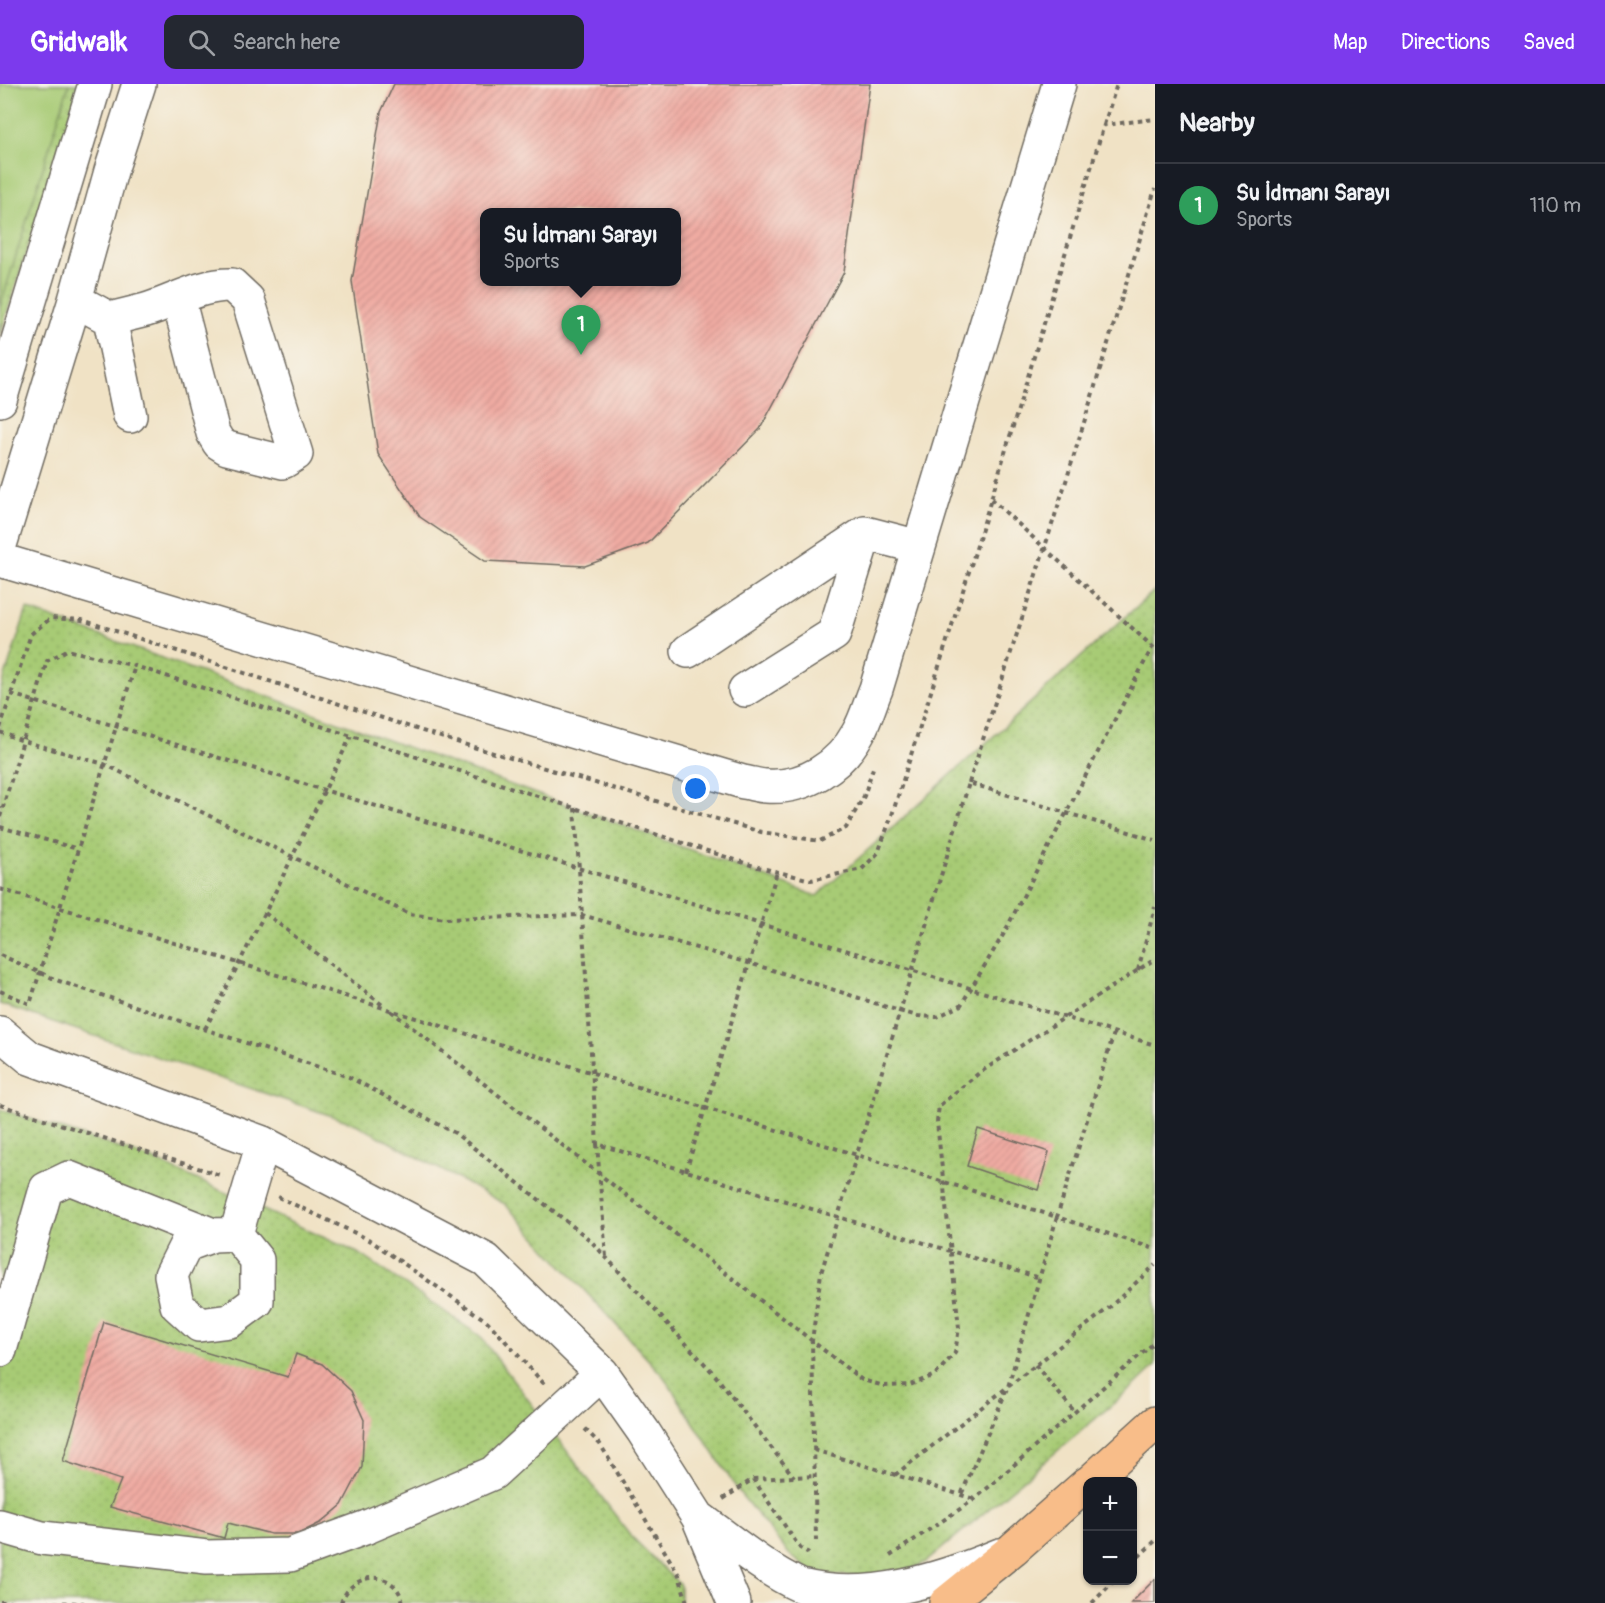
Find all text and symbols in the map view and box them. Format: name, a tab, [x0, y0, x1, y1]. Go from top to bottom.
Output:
search box	[164, 15, 584, 69]
text: Gridwalk	[30, 25, 128, 60]
icon: search	[185, 26, 218, 59]
text: Search here	[233, 28, 340, 56]
text: Map	[1333, 29, 1368, 56]
text: Directions	[1401, 29, 1490, 56]
text: Saved	[1523, 29, 1575, 56]
text: Nearby	[1179, 107, 1255, 139]
text: Su İdmanı Sarayı	[1236, 179, 1390, 207]
text: 1	[1195, 193, 1202, 218]
text: 110 m	[1530, 193, 1581, 218]
text: Sports	[1236, 207, 1292, 232]
popup	[480, 208, 681, 286]
text: Su İdmanı Sarayı	[503, 221, 658, 249]
text: Sports	[503, 249, 559, 274]
pin: 1	[562, 306, 600, 355]
your location	[681, 774, 710, 803]
map controls	[1083, 1477, 1137, 1585]
button: +	[1083, 1477, 1137, 1531]
button: −	[1083, 1531, 1137, 1585]

